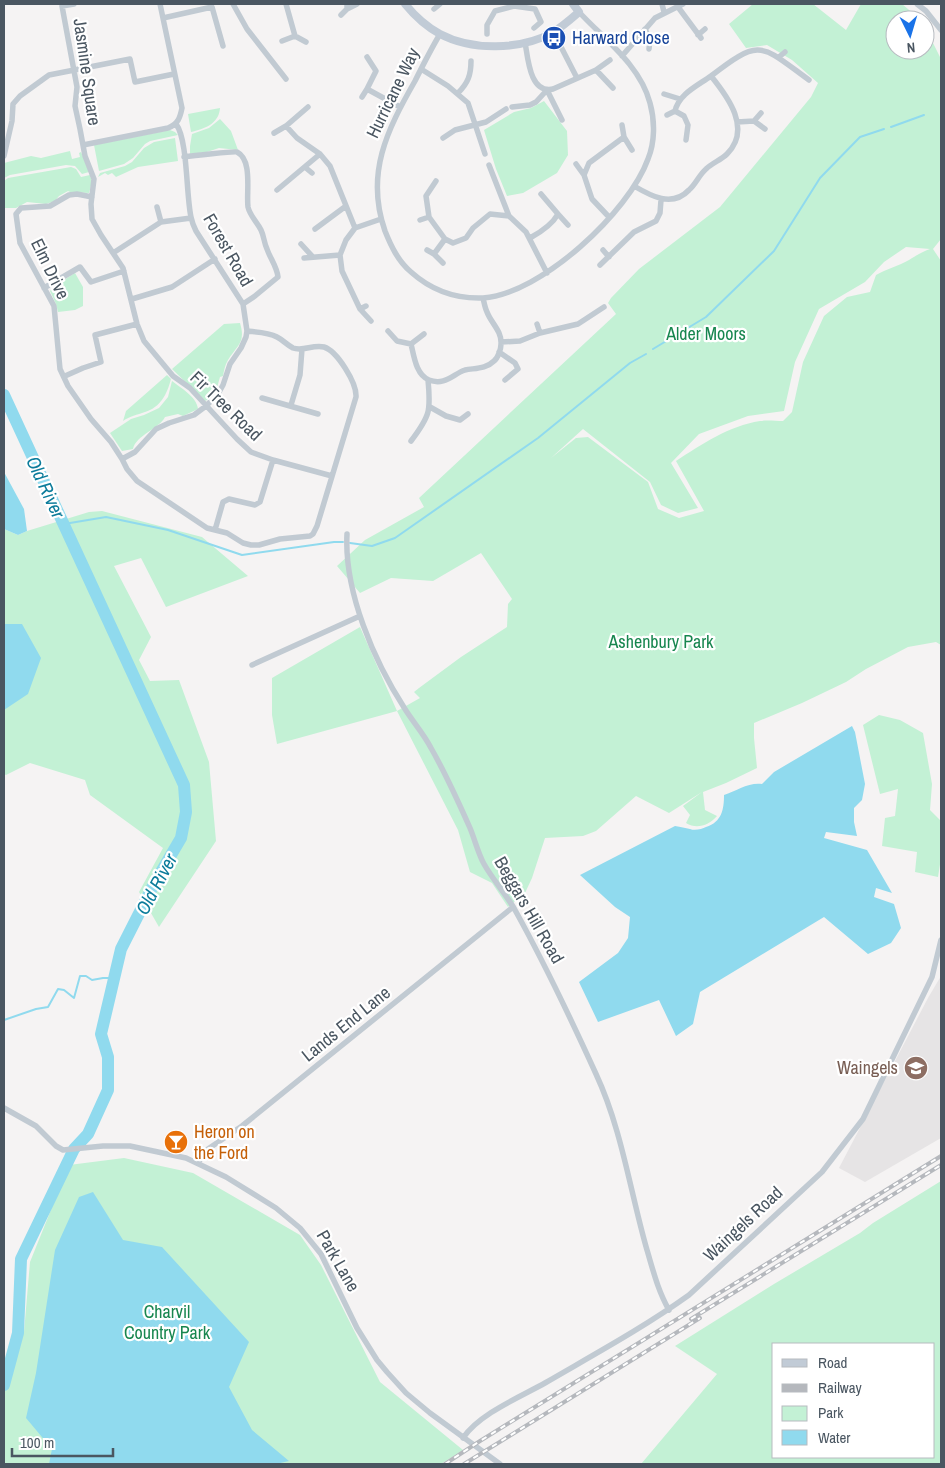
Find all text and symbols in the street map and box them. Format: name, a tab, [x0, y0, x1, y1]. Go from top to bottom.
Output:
north arrow	[885, 10, 935, 60]
street label: Jasmine Square	[68, 17, 107, 127]
bus stop icon: Harward Close	[541, 25, 567, 51]
place label: Harward Close	[572, 25, 670, 50]
text: N	[906, 39, 916, 57]
street label: Hurricane Way	[360, 43, 426, 142]
street label: Forest Road	[197, 209, 259, 291]
street label: Elm Drive	[25, 234, 76, 303]
park label: Alder Moors	[665, 321, 746, 346]
street label: Fir Tree Road	[185, 365, 268, 446]
water label: Old River	[20, 452, 72, 523]
park label: Ashenbury Park	[607, 629, 714, 654]
water label: Old River	[129, 848, 183, 919]
street label: Beggars Hill Road	[489, 852, 570, 968]
street label: Lands End Lane	[296, 980, 395, 1067]
place label: Waingels	[837, 1055, 898, 1080]
school or university icon: Waingels	[903, 1055, 929, 1081]
place label: Heron on the Ford	[194, 1119, 255, 1165]
bar icon: Heron on the Ford	[163, 1129, 189, 1155]
street label: Waingels Road	[697, 1180, 788, 1267]
street label: Park Lane	[311, 1225, 366, 1296]
park label: Charvil Country Park	[124, 1299, 211, 1345]
legend	[772, 1343, 935, 1458]
text: Road	[818, 1352, 847, 1373]
text: Railway	[818, 1377, 863, 1398]
text: Park	[818, 1402, 844, 1423]
scale bar	[12, 1426, 114, 1458]
text: Water	[818, 1427, 850, 1448]
text: 100 m	[20, 1432, 54, 1453]

